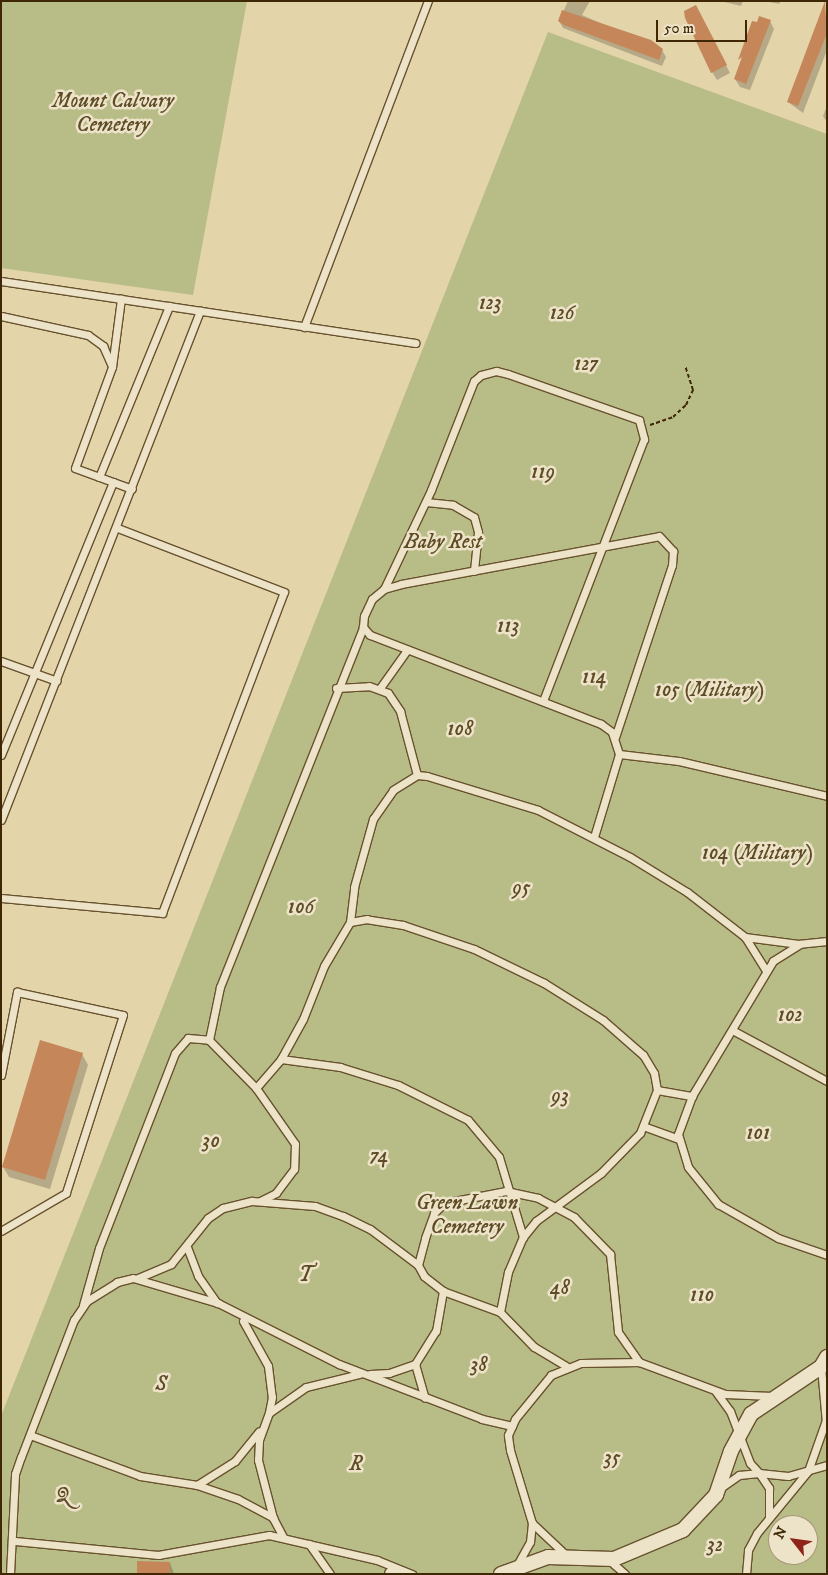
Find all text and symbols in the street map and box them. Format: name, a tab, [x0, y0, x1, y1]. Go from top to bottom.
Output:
scale bar	[658, 10, 749, 42]
text: 50 m	[664, 19, 694, 38]
park label: Mount Calvary Cemetery	[52, 88, 174, 138]
park label: 123	[478, 290, 502, 316]
park label: 126	[549, 300, 575, 326]
park label: 127	[574, 351, 598, 377]
park label: 119	[531, 459, 555, 485]
park label: Baby Rest	[404, 529, 482, 555]
park label: 113	[497, 613, 519, 639]
park label: 114	[582, 664, 606, 690]
park label: 105 (Military)	[654, 677, 764, 703]
park label: 108	[447, 716, 473, 742]
park label: 104 (Military)	[702, 840, 812, 866]
park label: 95	[512, 875, 530, 901]
park label: 106	[288, 894, 314, 920]
park label: 102	[778, 1002, 802, 1028]
park label: 93	[551, 1083, 569, 1109]
park label: 101	[746, 1120, 770, 1146]
park label: 30	[202, 1128, 220, 1154]
park label: 74	[370, 1143, 388, 1169]
park label: Green Lawn Cemetery	[416, 1190, 518, 1240]
park label: T	[298, 1262, 312, 1288]
park label: 48	[550, 1275, 570, 1301]
park label: 110	[690, 1282, 714, 1308]
park label: 38	[471, 1352, 487, 1378]
park label: S	[155, 1371, 167, 1397]
park label: 35	[604, 1445, 620, 1471]
park label: R	[349, 1451, 363, 1477]
park label: Q	[55, 1483, 69, 1509]
north arrow	[768, 1515, 818, 1565]
text: N	[770, 1524, 792, 1542]
park label: 32	[707, 1532, 723, 1558]

